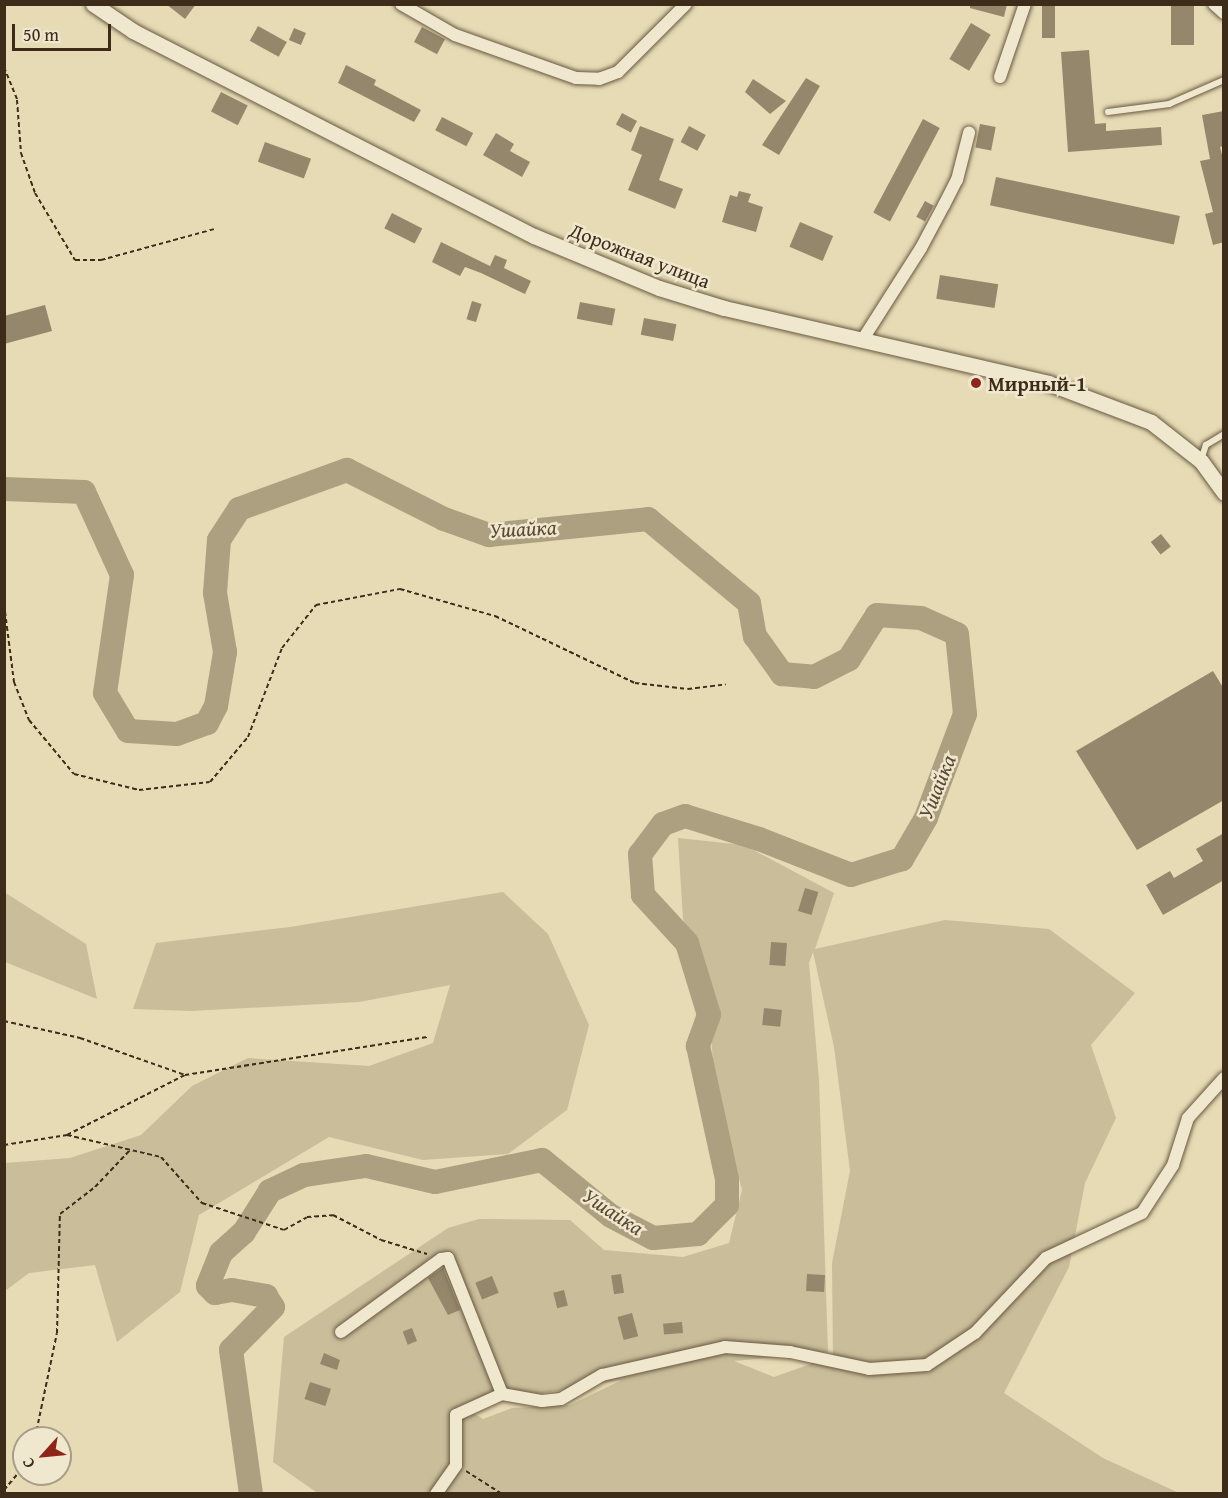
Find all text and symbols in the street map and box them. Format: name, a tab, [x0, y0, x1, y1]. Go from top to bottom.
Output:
scale bar	[15, 12, 114, 50]
text: 50 m	[23, 21, 59, 48]
street label: Дорожная улица	[566, 217, 714, 293]
place label: Мирный-1	[988, 371, 1087, 395]
marker: Мирный-1	[969, 376, 983, 390]
water label: Ушайка	[489, 515, 557, 543]
water label: Ушайка	[913, 751, 961, 823]
water label: Ушайка	[578, 1183, 648, 1241]
north arrow	[12, 1426, 72, 1486]
text: С	[15, 1454, 40, 1473]

